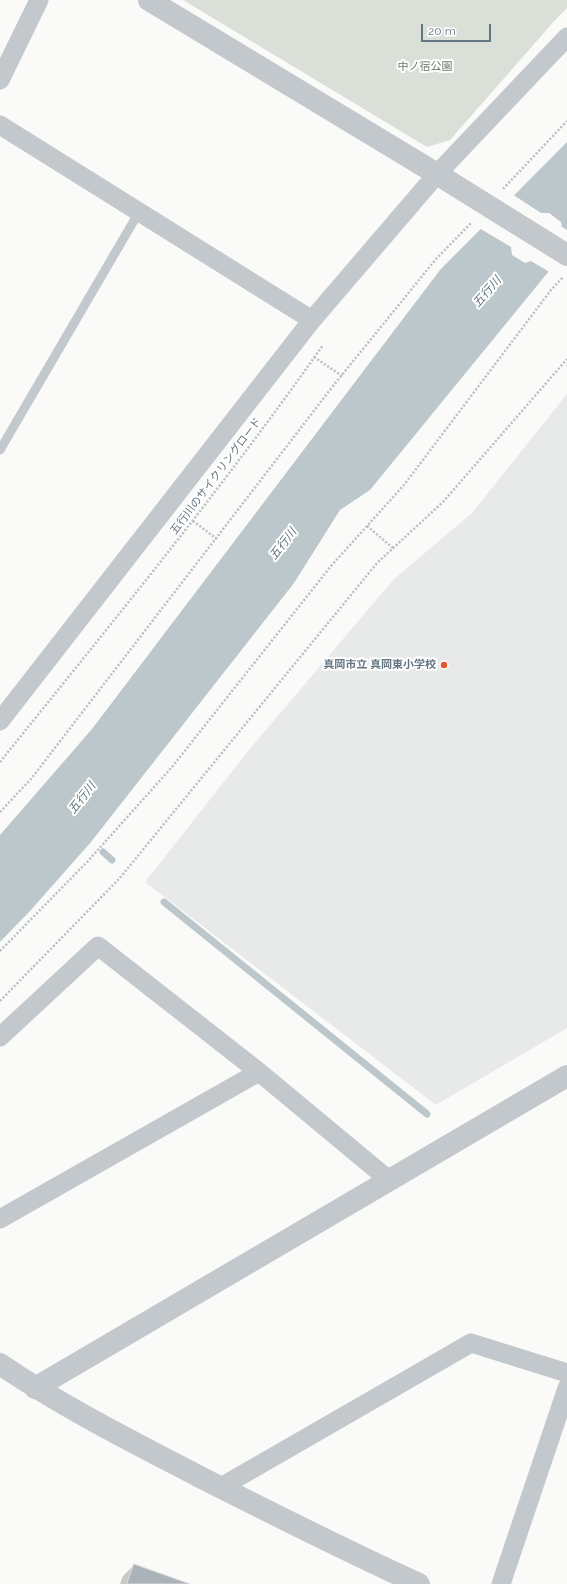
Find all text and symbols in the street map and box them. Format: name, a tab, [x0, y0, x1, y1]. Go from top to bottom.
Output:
scale bar	[423, 16, 493, 42]
text: 20 m	[428, 24, 456, 38]
park label: 中ノ宿公園	[398, 60, 452, 74]
water label: 五行川	[470, 274, 504, 310]
street label: 五行川のサイクリングロード	[168, 415, 264, 537]
water label: 五行川	[266, 525, 300, 563]
place label: 真岡市立 真岡東小学校	[323, 658, 436, 672]
marker: 真岡市立 真岡東小学校	[439, 660, 449, 670]
water label: 五行川	[65, 779, 99, 817]

